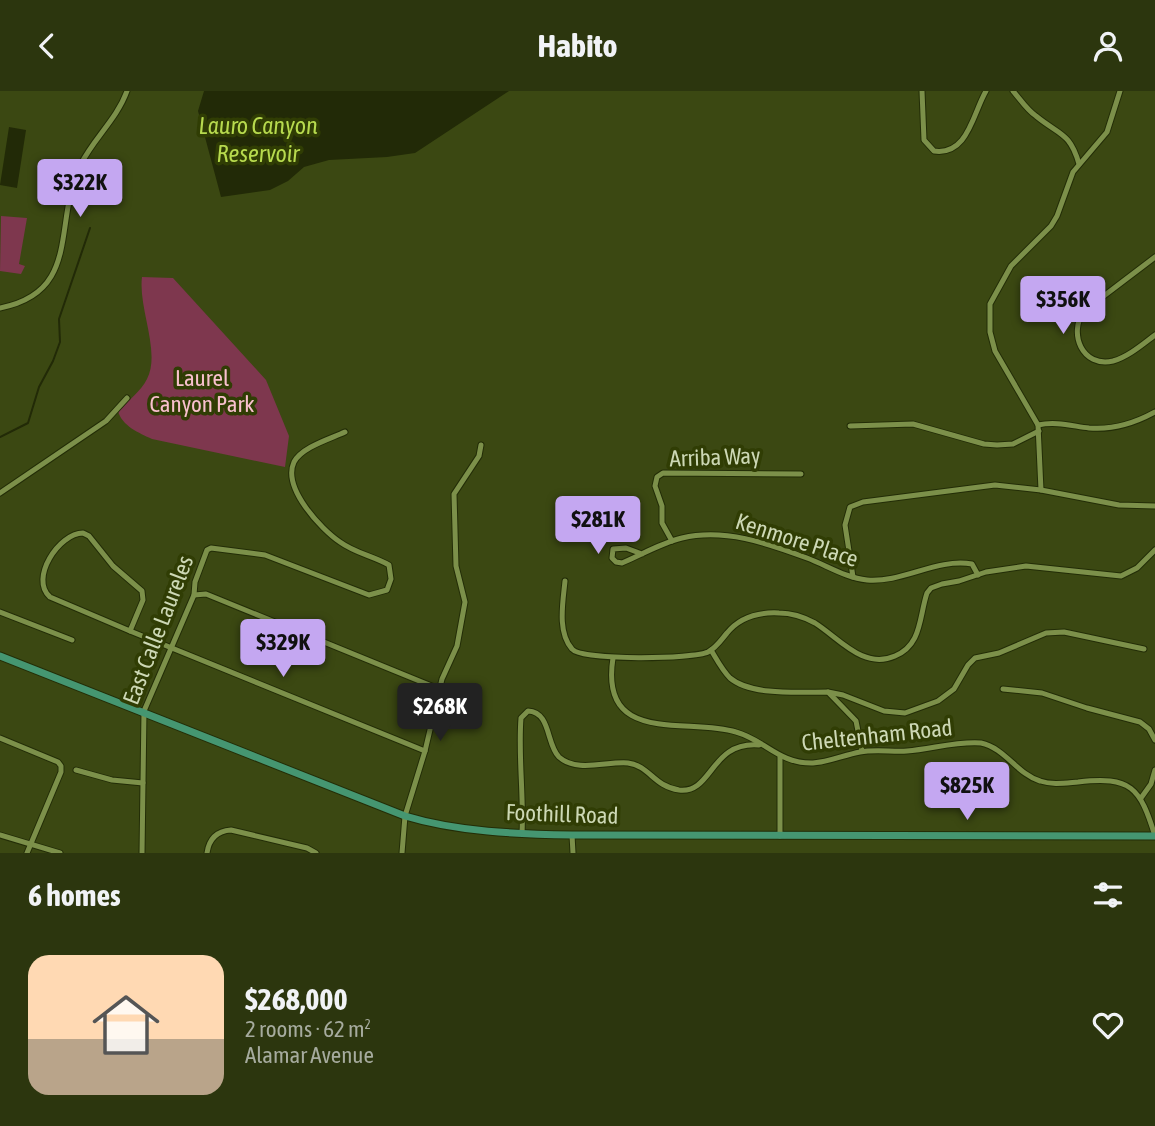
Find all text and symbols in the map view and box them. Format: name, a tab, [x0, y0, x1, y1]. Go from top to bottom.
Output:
icon: back	[28, 27, 66, 65]
text: Habito	[538, 27, 617, 64]
icon: person	[1089, 27, 1127, 65]
water label: Lauro Canyon Reservoir	[198, 112, 318, 167]
pin: $322K	[31, 159, 129, 219]
text: $322K	[53, 169, 107, 195]
pin: $356K	[1014, 277, 1112, 336]
text: $356K	[1036, 286, 1090, 312]
park label: Laurel Canyon Park	[150, 365, 254, 417]
street label: Arriba Way	[669, 442, 761, 472]
pin: $281K	[549, 497, 647, 556]
text: $281K	[571, 506, 625, 532]
street label: Kenmore Place	[733, 508, 861, 572]
street label: East Calle Laureles	[118, 552, 198, 708]
pin: $329K	[234, 619, 332, 679]
text: $329K	[256, 629, 310, 655]
pin: $268K	[391, 683, 489, 743]
text: $268K	[413, 693, 467, 719]
street label: Cheltenham Road	[800, 714, 954, 756]
pin: $825K	[918, 763, 1016, 822]
text: $825K	[940, 772, 994, 798]
street label: Foothill Road	[505, 799, 619, 829]
icon: filters	[1089, 876, 1127, 914]
text: 6 homes	[28, 878, 121, 912]
text: $268,000	[245, 982, 348, 1016]
icon: home	[84, 983, 168, 1067]
icon: heart	[1089, 1006, 1127, 1044]
text: 2 rooms · 62 m²	[245, 1016, 371, 1042]
text: Alamar Avenue	[245, 1042, 374, 1068]

